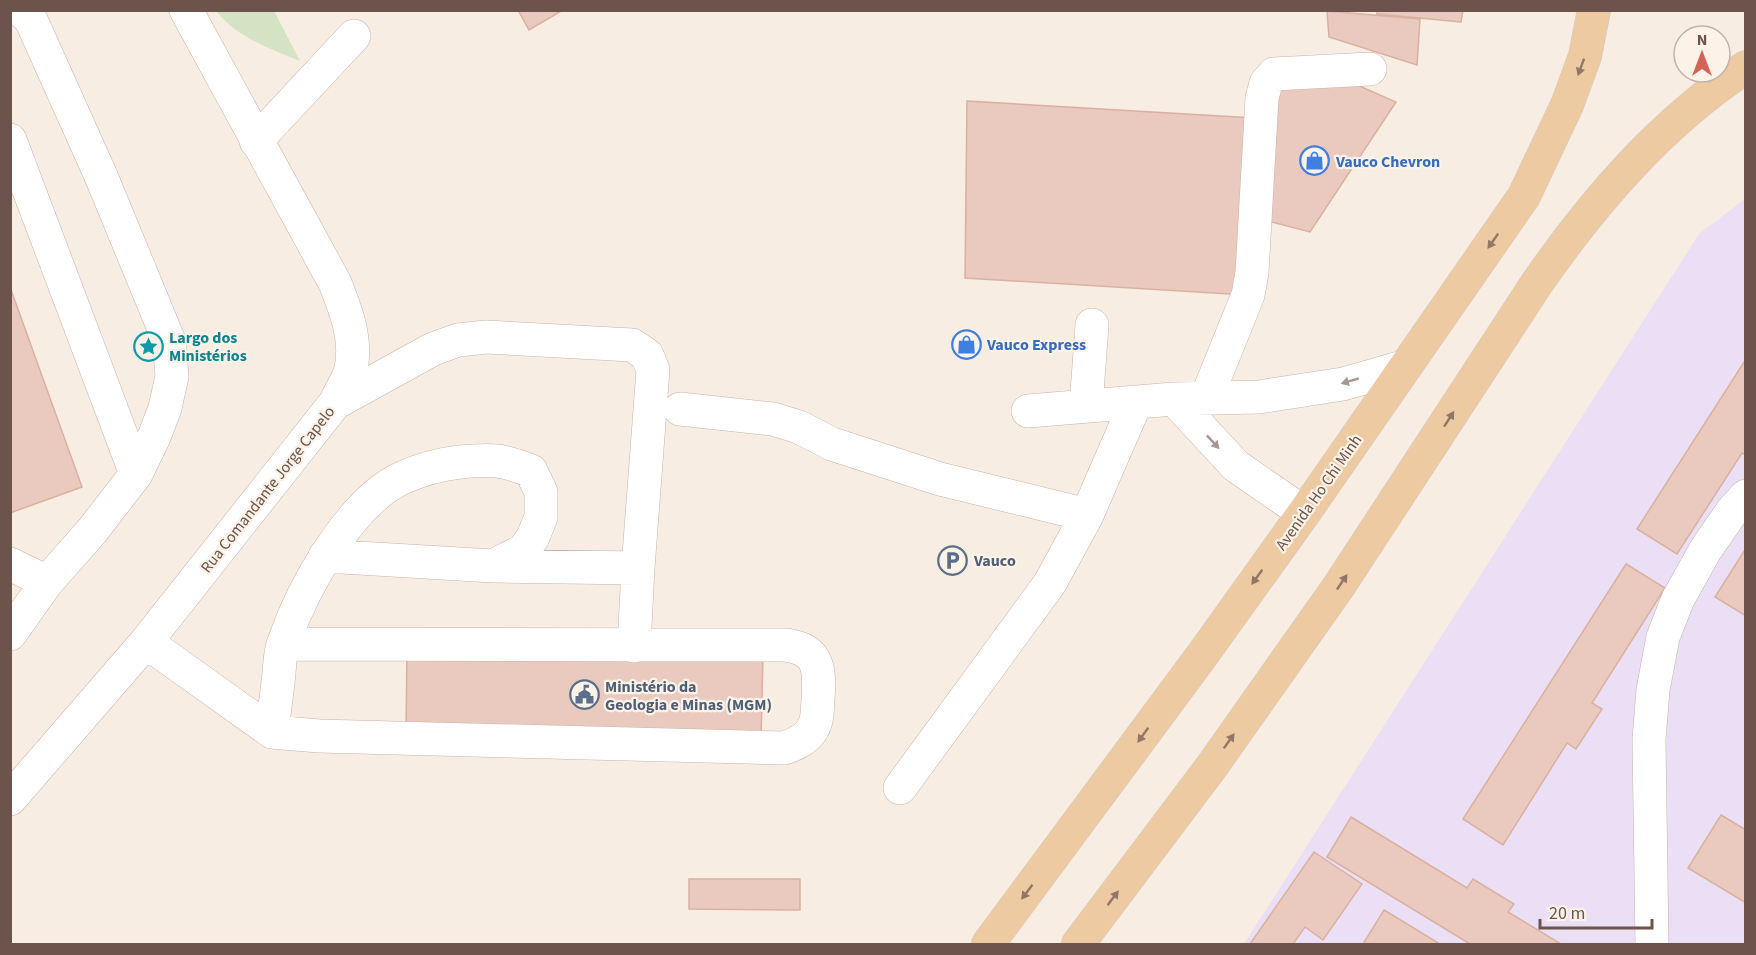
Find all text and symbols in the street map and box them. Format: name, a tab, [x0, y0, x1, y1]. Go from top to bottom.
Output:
north arrow	[1672, 24, 1732, 84]
text: N	[1697, 29, 1707, 51]
one-way arrow	[1575, 58, 1585, 76]
shop icon: Vauco Chevron	[1299, 145, 1331, 177]
place label: Vauco Chevron	[1335, 151, 1440, 173]
one-way arrow	[1487, 232, 1499, 248]
place label: Largo dos Ministérios	[169, 327, 247, 367]
shop icon: Vauco Express	[950, 328, 982, 360]
place icon: Largo dos Ministérios	[132, 330, 164, 362]
place label: Vauco Express	[986, 334, 1086, 356]
one-way arrow	[1341, 377, 1359, 387]
street label: Rua Comandante Jorge Capelo	[196, 401, 340, 578]
one-way arrow	[1443, 411, 1454, 427]
street label: Avenida Ho Chi Minh	[1271, 430, 1367, 555]
one-way arrow	[1206, 435, 1220, 450]
parking icon: Vauco	[937, 544, 969, 576]
place label: Vauco	[973, 550, 1016, 572]
one-way arrow	[1252, 570, 1264, 585]
one-way arrow	[1336, 574, 1347, 590]
place label: Ministério da Geologia e Minas (MGM)	[605, 676, 772, 716]
public building icon: Ministério da Geologia e Minas (MGM)	[568, 679, 600, 711]
one-way arrow	[1137, 727, 1149, 743]
one-way arrow	[1223, 734, 1235, 750]
one-way arrow	[1021, 884, 1033, 900]
one-way arrow	[1107, 890, 1119, 906]
scale bar	[1540, 892, 1652, 930]
text: 20 m	[1549, 901, 1585, 926]

